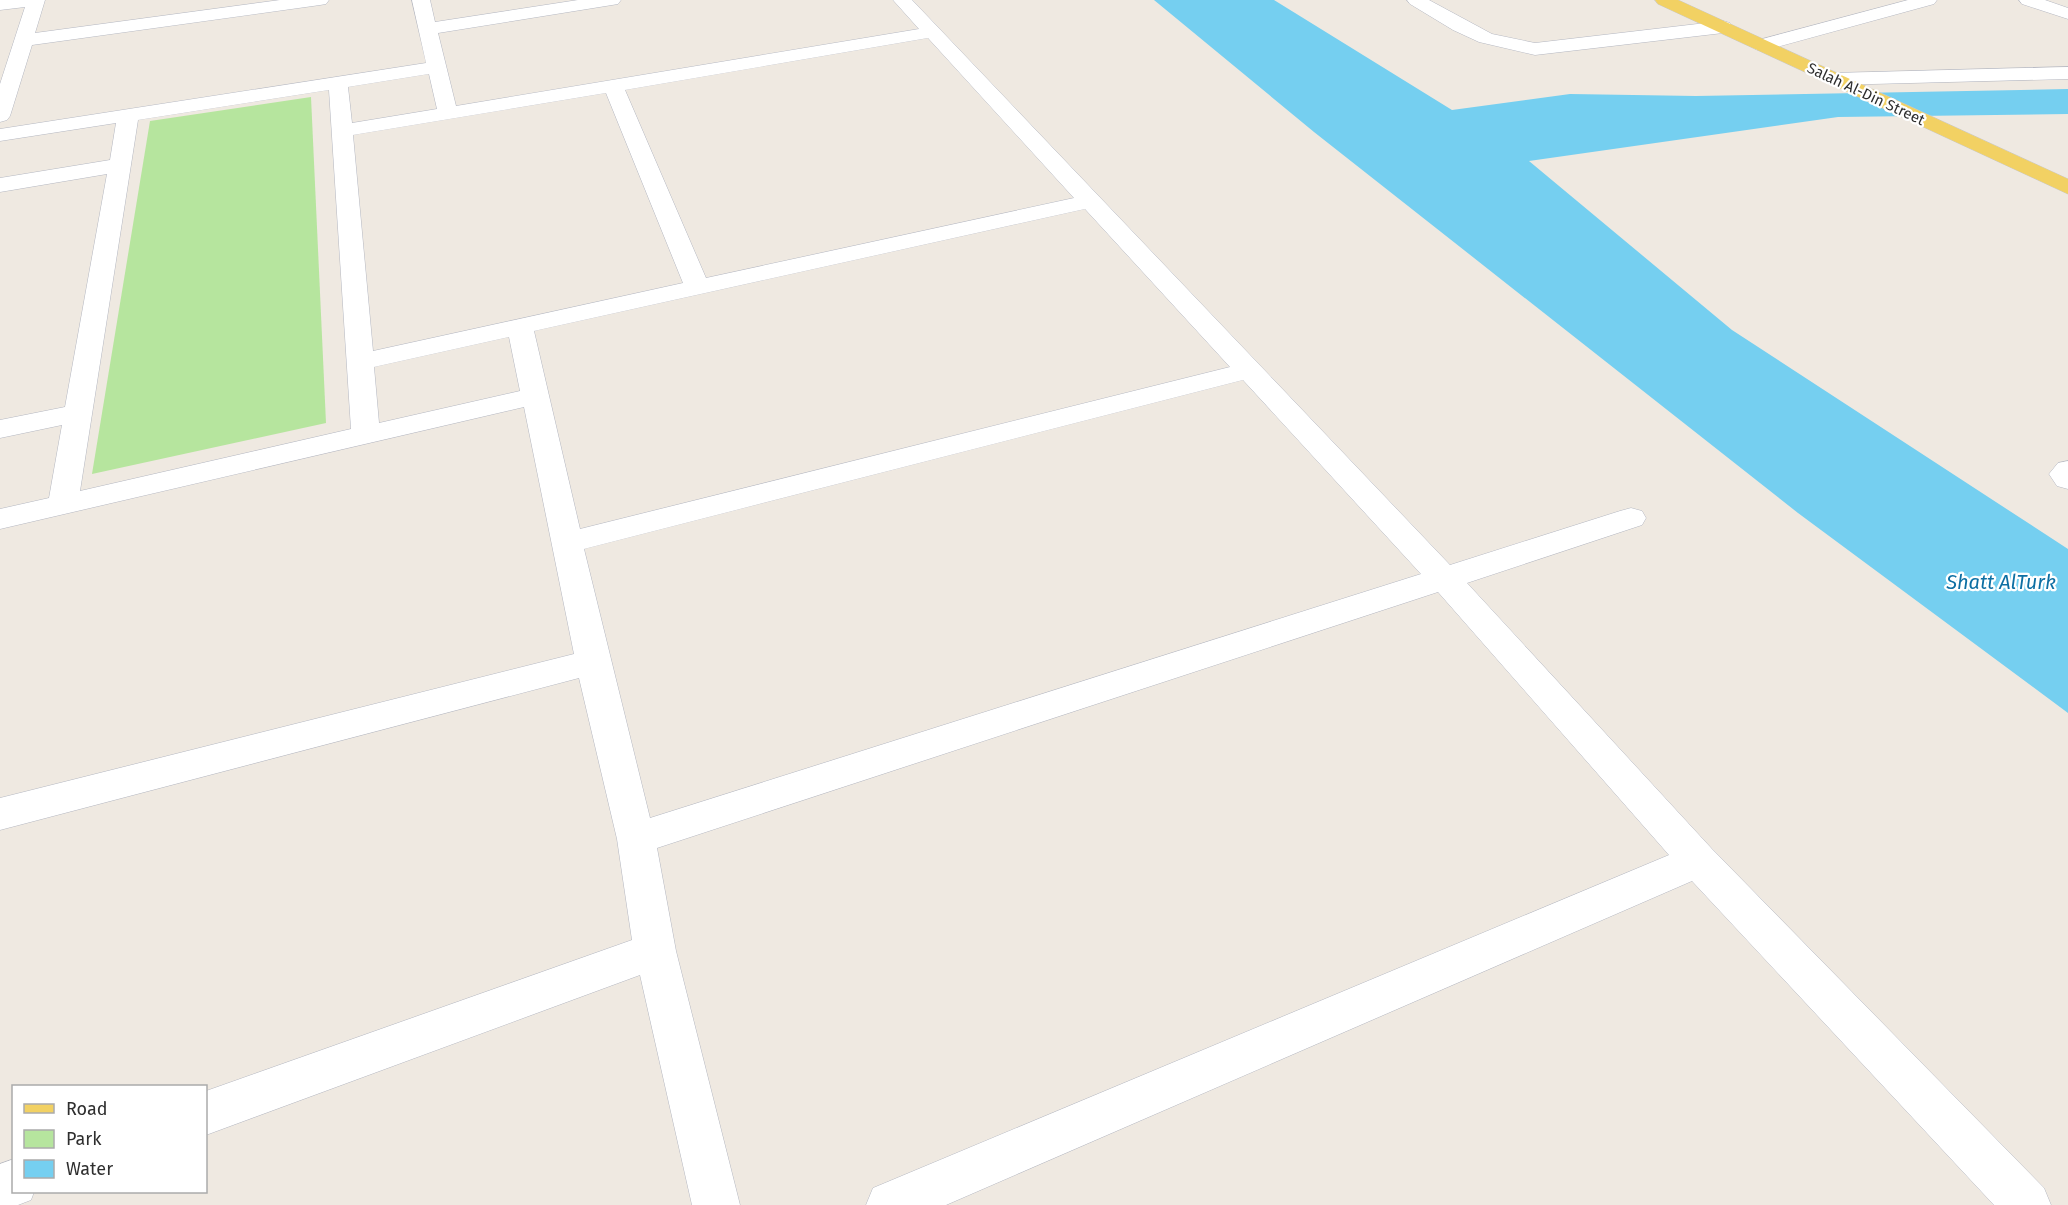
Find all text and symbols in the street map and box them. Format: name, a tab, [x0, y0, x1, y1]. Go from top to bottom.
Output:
street label: Salah Al-Din Street	[1804, 59, 1928, 129]
water label: Shatt AlTurk	[1945, 570, 2056, 594]
legend	[12, 1085, 207, 1193]
text: Road	[66, 1098, 108, 1120]
text: Park	[66, 1128, 102, 1150]
text: Water	[66, 1158, 113, 1180]

